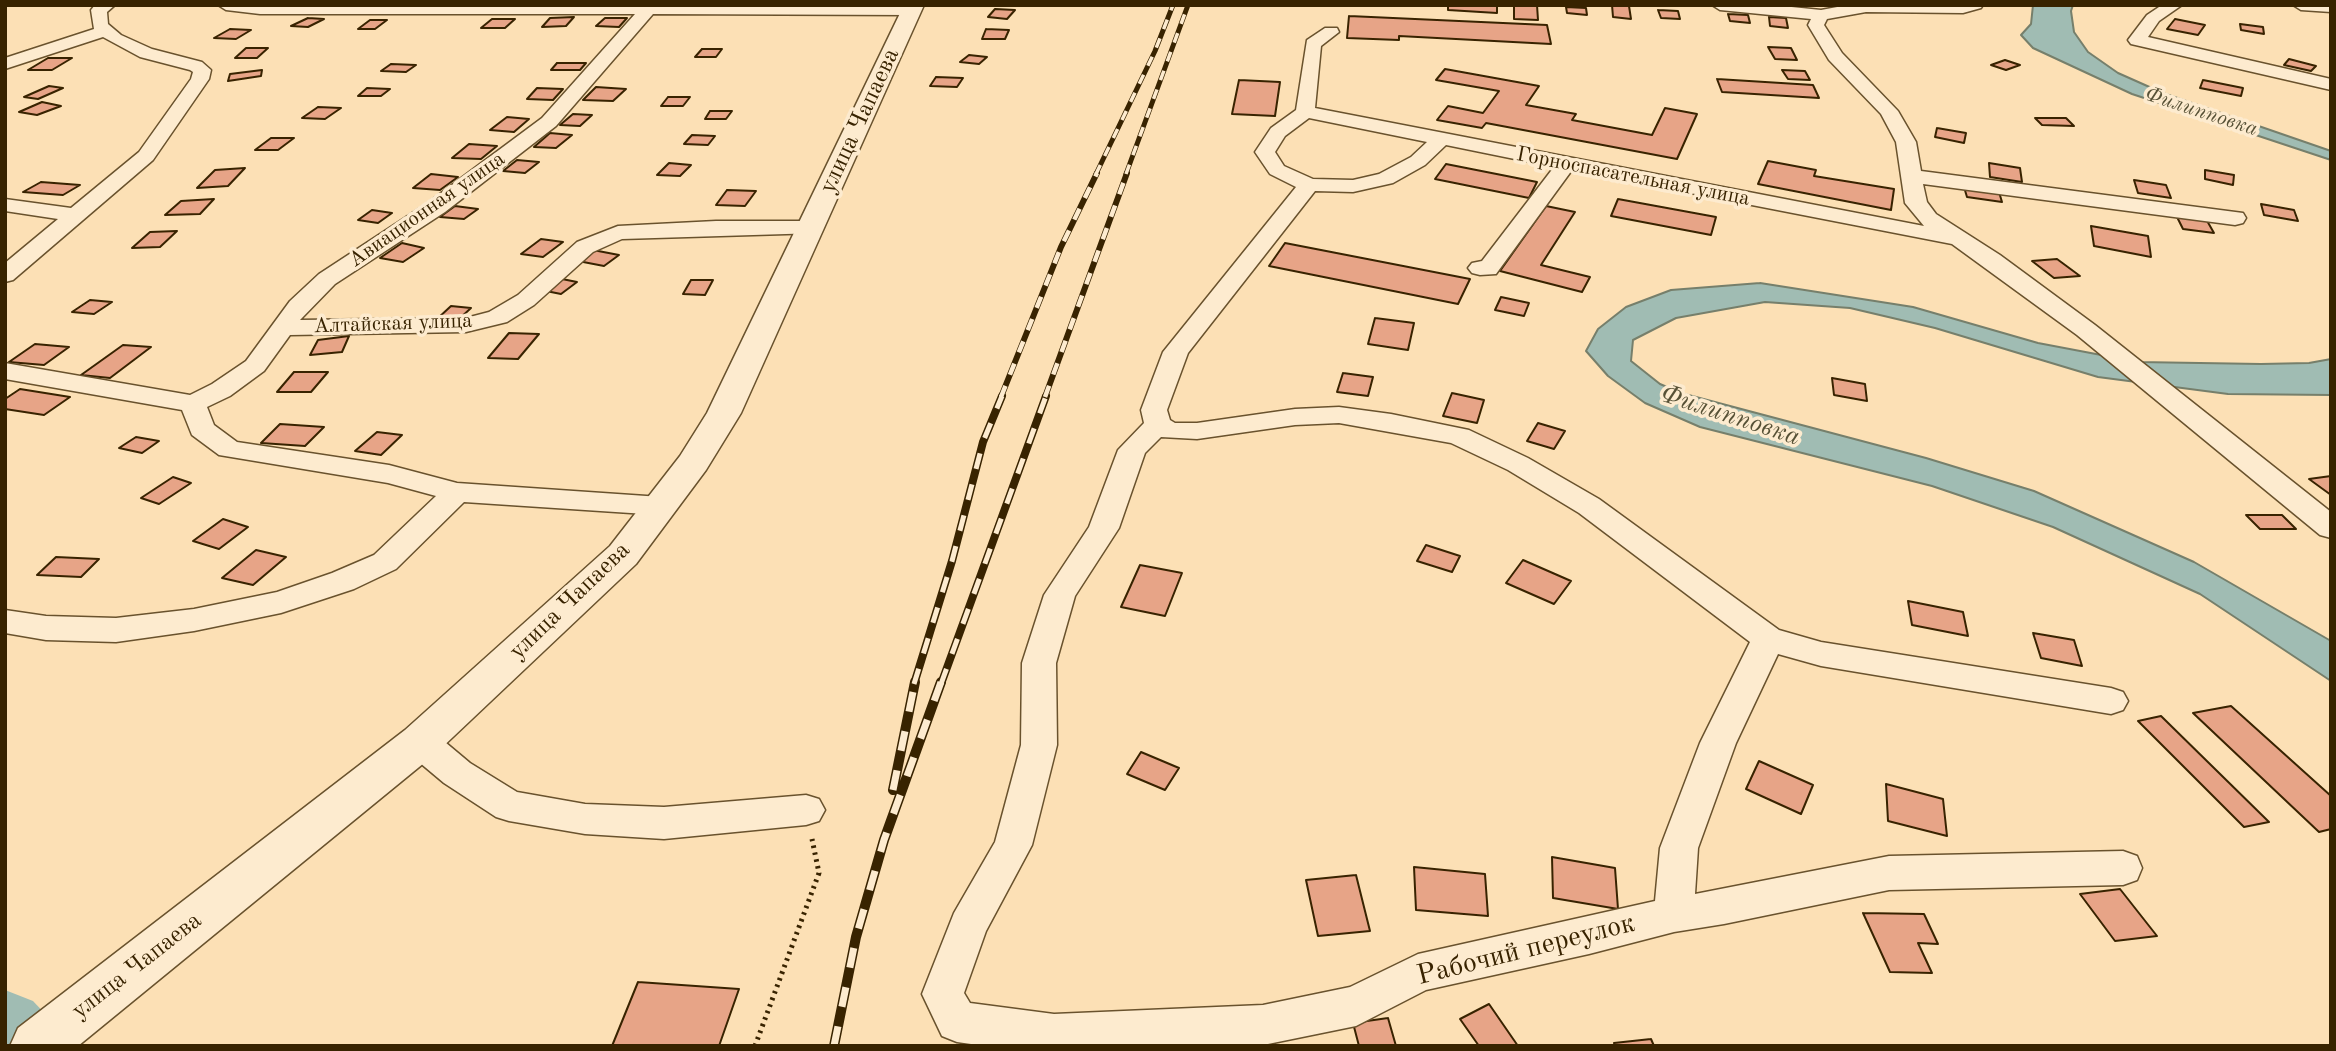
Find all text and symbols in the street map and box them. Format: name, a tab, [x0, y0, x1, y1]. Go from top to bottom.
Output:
street label: улица Чапаева	[814, 44, 906, 198]
water label: Филипповка	[2141, 82, 2261, 142]
street label: Горноспасательная улица	[1514, 142, 1752, 212]
street label: Авиационная улица	[344, 147, 510, 273]
street label: Алтайская улица	[313, 309, 473, 339]
water label: Филипповка	[1656, 379, 1804, 453]
street label: улица Чапаева	[504, 536, 636, 666]
street label: улица Чапаева	[66, 906, 208, 1026]
street label: Рабочий переулок	[1413, 907, 1639, 993]

